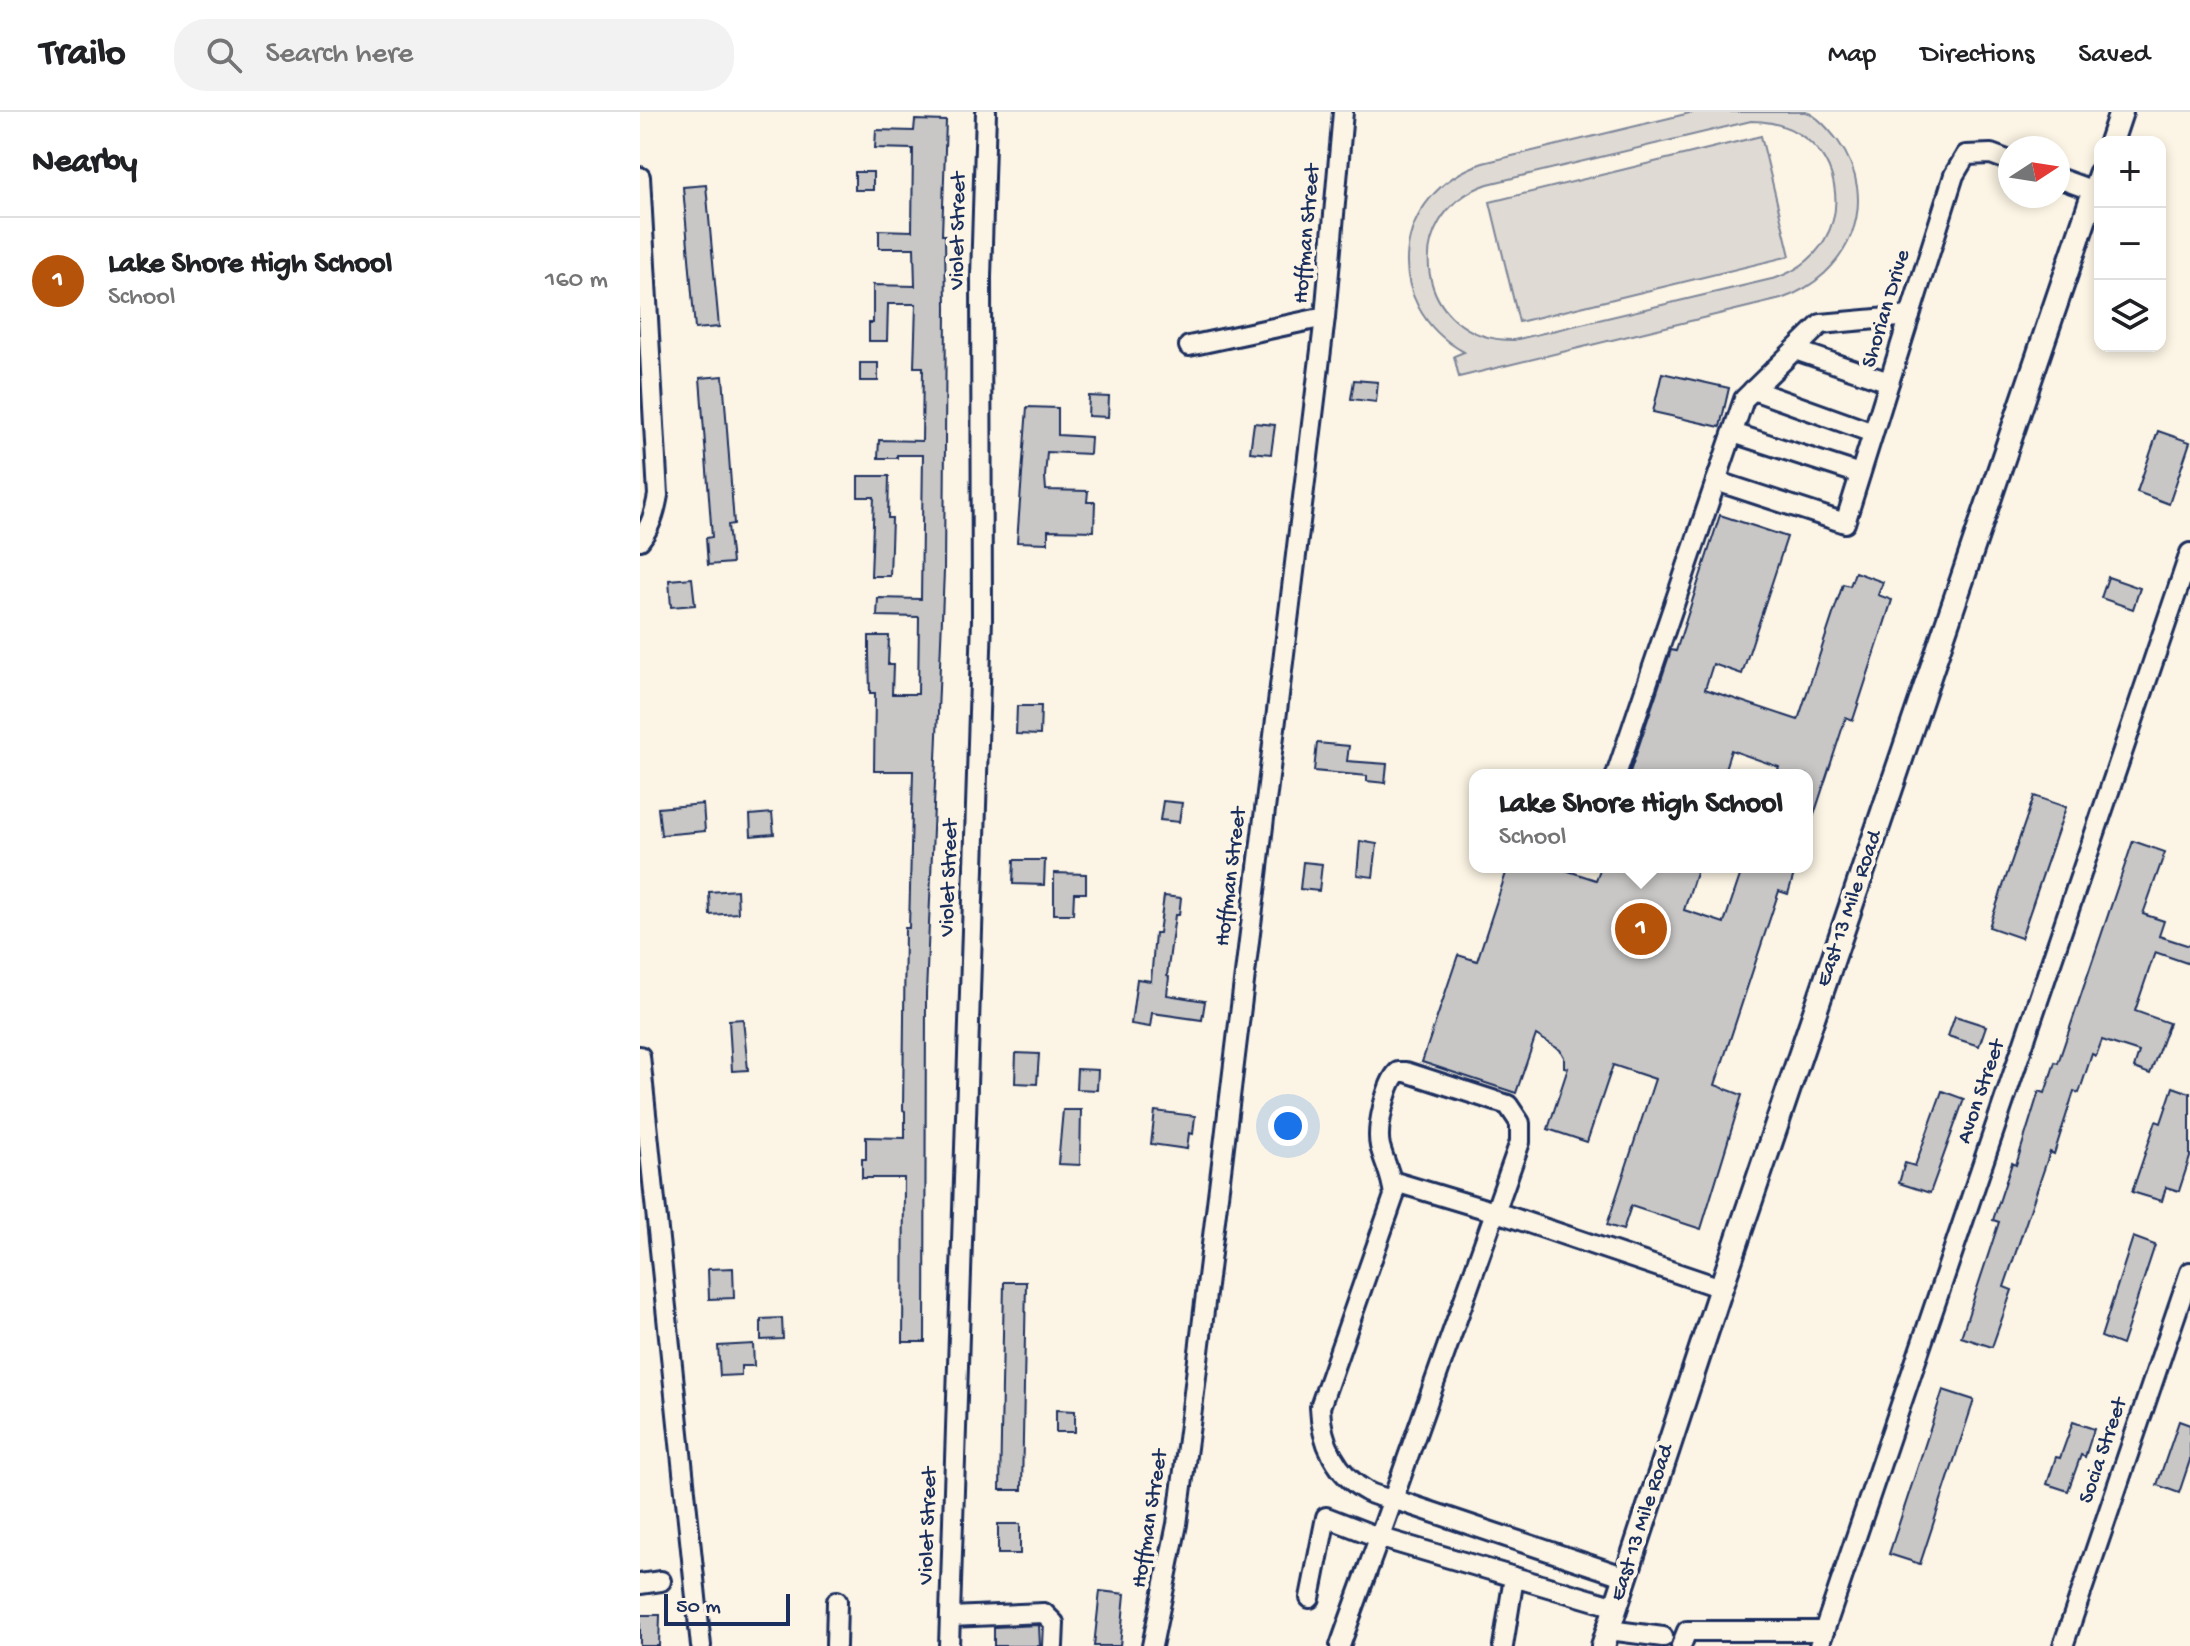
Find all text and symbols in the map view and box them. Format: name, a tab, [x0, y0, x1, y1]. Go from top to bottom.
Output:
search box	[174, 19, 734, 91]
text: Trailo	[40, 33, 126, 77]
icon: search	[202, 33, 246, 77]
text: Search here	[266, 38, 413, 73]
text: Map	[1828, 39, 1876, 72]
text: Directions	[1920, 39, 2034, 72]
text: Saved	[2078, 39, 2150, 72]
north arrow	[1998, 136, 2070, 208]
map controls	[2094, 136, 2166, 352]
button: +	[2094, 136, 2166, 208]
text: Nearby	[32, 144, 137, 184]
street label: Hoffman Street	[1289, 161, 1327, 305]
street label: Violet Street	[945, 170, 973, 291]
button: −	[2094, 208, 2166, 280]
street label: Shorian Drive	[1857, 246, 1917, 371]
text: Lake Shore High School	[108, 248, 392, 283]
text: 1	[53, 266, 63, 297]
text: 160 m	[545, 266, 608, 297]
button: layers	[2094, 280, 2166, 352]
text: School	[108, 283, 176, 314]
popup	[1469, 769, 1813, 873]
text: Lake Shore High School	[1499, 788, 1783, 823]
street label: Hoffman Street	[1211, 804, 1254, 948]
street label: Violet Street	[935, 817, 965, 938]
text: School	[1499, 823, 1566, 854]
street label: East 13 Mile Road	[1811, 826, 1890, 990]
pin: 1	[1615, 899, 1667, 959]
street label: Avon Street	[1952, 1035, 2013, 1147]
your location	[1268, 1106, 1308, 1146]
street label: Socia Street	[2074, 1393, 2135, 1507]
street label: East 13 Mile Road	[1605, 1439, 1681, 1605]
street label: Hoffman Street	[1127, 1446, 1175, 1590]
street label: Violet Street	[914, 1465, 944, 1586]
scale bar	[664, 1590, 790, 1626]
text: 50 m	[676, 1595, 721, 1621]

